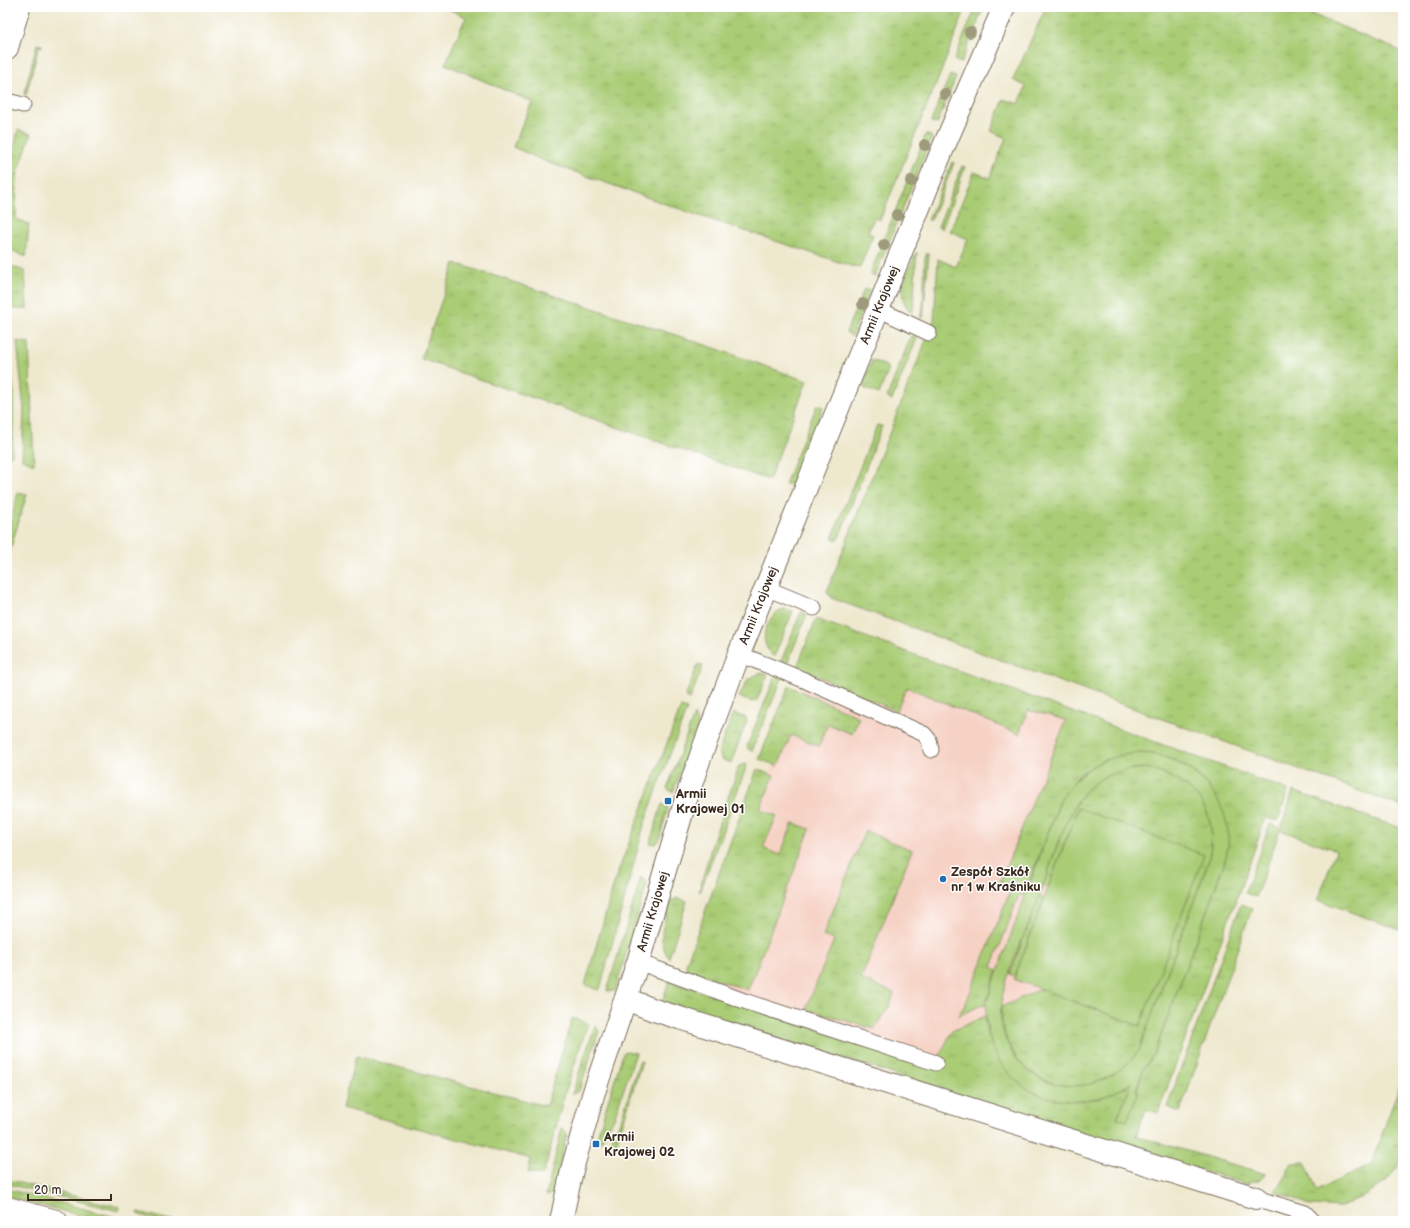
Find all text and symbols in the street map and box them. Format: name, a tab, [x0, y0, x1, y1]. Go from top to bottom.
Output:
street label: Armii Krajowej	[857, 264, 903, 347]
street label: Armii Krajowej	[736, 564, 781, 647]
place label: Armii Krajowej 01	[675, 786, 744, 817]
marker: Armii Krajowej 01	[663, 796, 673, 806]
place label: Zespół Szkół nr 1 w Kraśniku	[951, 864, 1041, 895]
street label: Armii Krajowej	[633, 869, 672, 954]
marker: Zespół Szkół nr 1 w Kraśniku	[938, 874, 948, 884]
place label: Armii Krajowej 02	[603, 1129, 675, 1160]
marker: Armii Krajowej 02	[591, 1139, 601, 1149]
scale bar	[28, 1176, 111, 1202]
text: 20 m	[34, 1183, 61, 1198]

